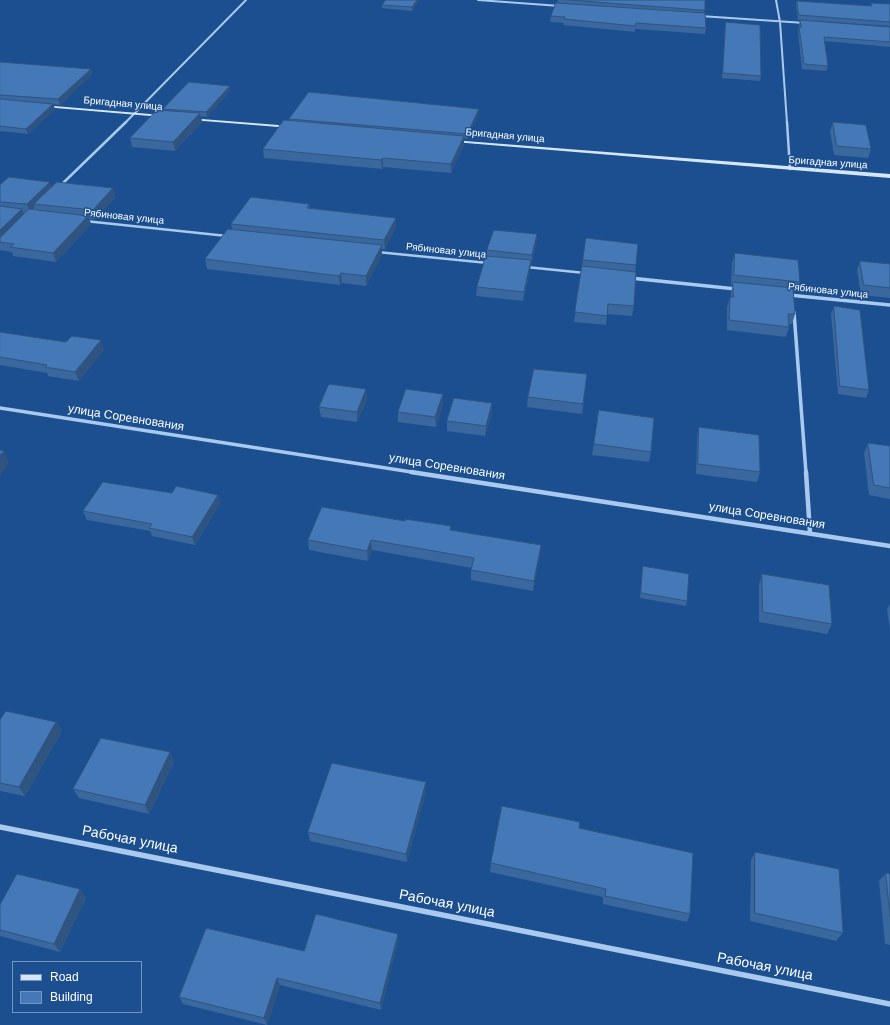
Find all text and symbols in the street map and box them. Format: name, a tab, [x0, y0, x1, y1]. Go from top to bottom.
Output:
street label: Бригадная улица	[83, 95, 163, 113]
street label: Бригадная улица	[465, 127, 545, 145]
street label: Бригадная улица	[788, 154, 868, 172]
street label: Рябиновая улица	[83, 207, 165, 227]
street label: Рябиновая улица	[405, 241, 487, 261]
street label: Рябиновая улица	[787, 281, 869, 301]
street label: улица Соревнования	[67, 402, 185, 434]
street label: улица Соревнования	[388, 451, 506, 483]
street label: улица Соревнования	[708, 500, 826, 532]
street label: Рабочая улица	[81, 822, 179, 858]
street label: Рабочая улица	[398, 886, 496, 922]
street label: Рабочая улица	[716, 949, 814, 985]
legend	[12, 961, 142, 1013]
text: Road	[50, 970, 79, 984]
text: Building	[50, 990, 93, 1004]

